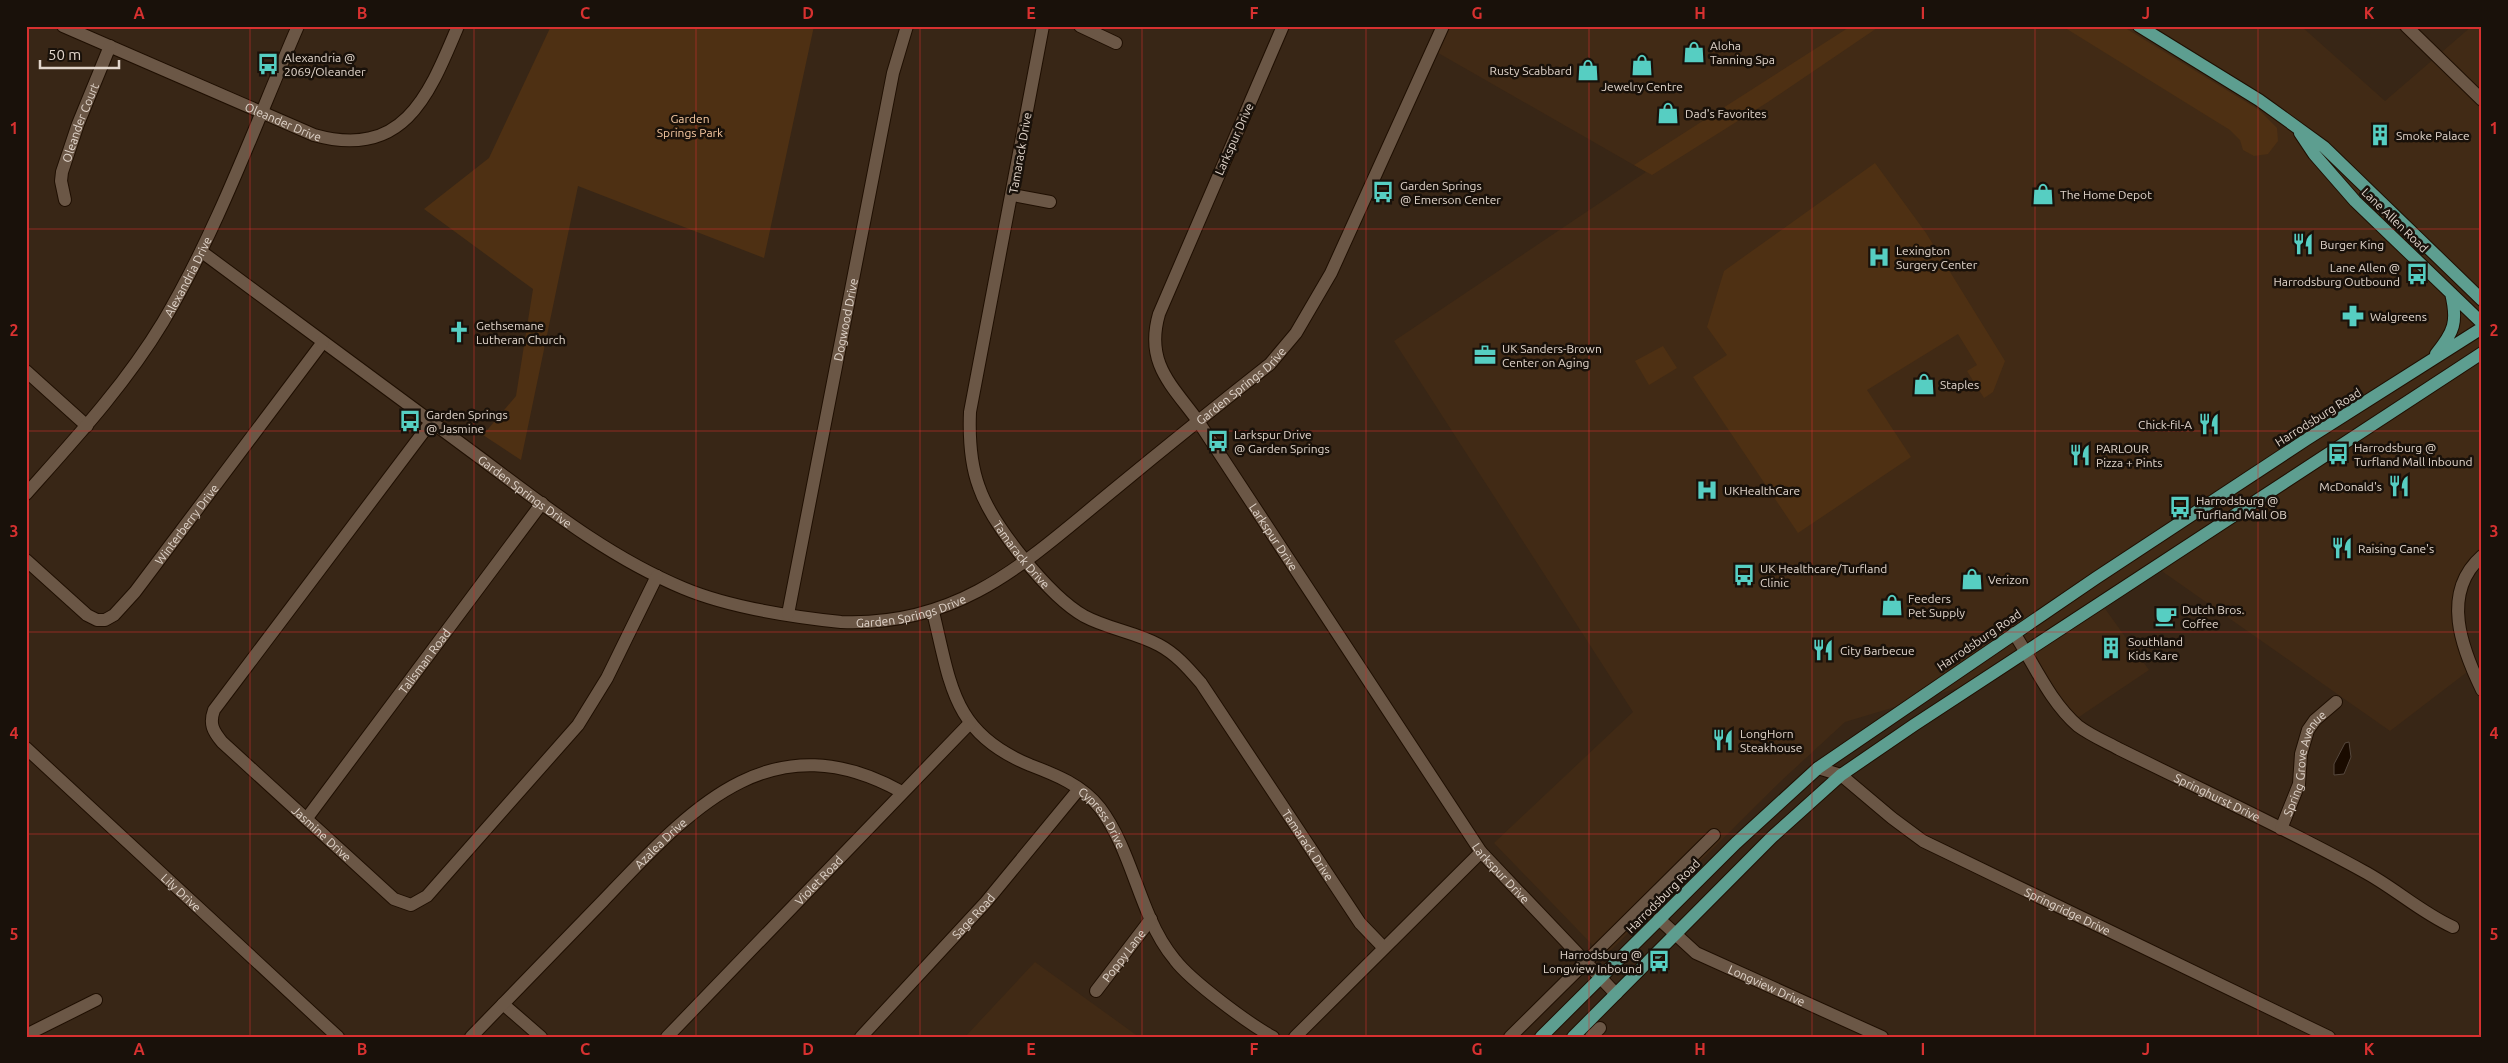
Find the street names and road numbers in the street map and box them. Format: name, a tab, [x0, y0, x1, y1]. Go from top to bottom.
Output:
street label: Oleander Court	[59, 81, 101, 164]
street label: Oleander Drive	[243, 99, 323, 143]
street label: Larkspur Drive	[1212, 101, 1256, 177]
street label: Tamarack Drive	[1006, 111, 1034, 195]
street label: Lane Allen Road	[2359, 185, 2431, 255]
street label: Alexandria Drive	[161, 234, 214, 319]
street label: Dogwood Drive	[831, 277, 860, 362]
street label: Garden Springs Drive	[1193, 344, 1288, 427]
street label: Harrodsburg Road	[2273, 385, 2363, 449]
street label: Garden Springs Drive	[476, 452, 574, 530]
street label: Winterberry Drive	[152, 481, 221, 567]
street label: Larkspur Drive	[1247, 501, 1301, 573]
street label: Tamarack Drive	[991, 518, 1053, 591]
street label: Garden Springs Drive	[856, 592, 968, 629]
street label: Harrodsburg Road	[1934, 607, 2024, 673]
street label: Talisman Road	[396, 626, 453, 696]
street label: Spring Grove Avenue	[2280, 708, 2328, 818]
street label: Springhurst Drive	[2172, 771, 2263, 823]
street label: Cypress Drive	[1076, 784, 1128, 850]
street label: Jasmine Drive	[290, 803, 354, 863]
street label: Tamarack Drive	[1280, 807, 1336, 883]
street label: Azalea Drive	[632, 815, 689, 871]
street label: Larkspur Drive	[1470, 840, 1532, 906]
street label: Violet Road	[792, 853, 845, 907]
street label: Harrodsburg Road	[1624, 857, 1702, 935]
street label: Lily Drive	[159, 871, 204, 914]
street label: Springridge Drive	[2023, 885, 2113, 937]
street label: Sage Road	[949, 891, 997, 941]
street label: Poppy Lane	[1099, 926, 1147, 984]
street label: Longview Drive	[1726, 962, 1807, 1008]

